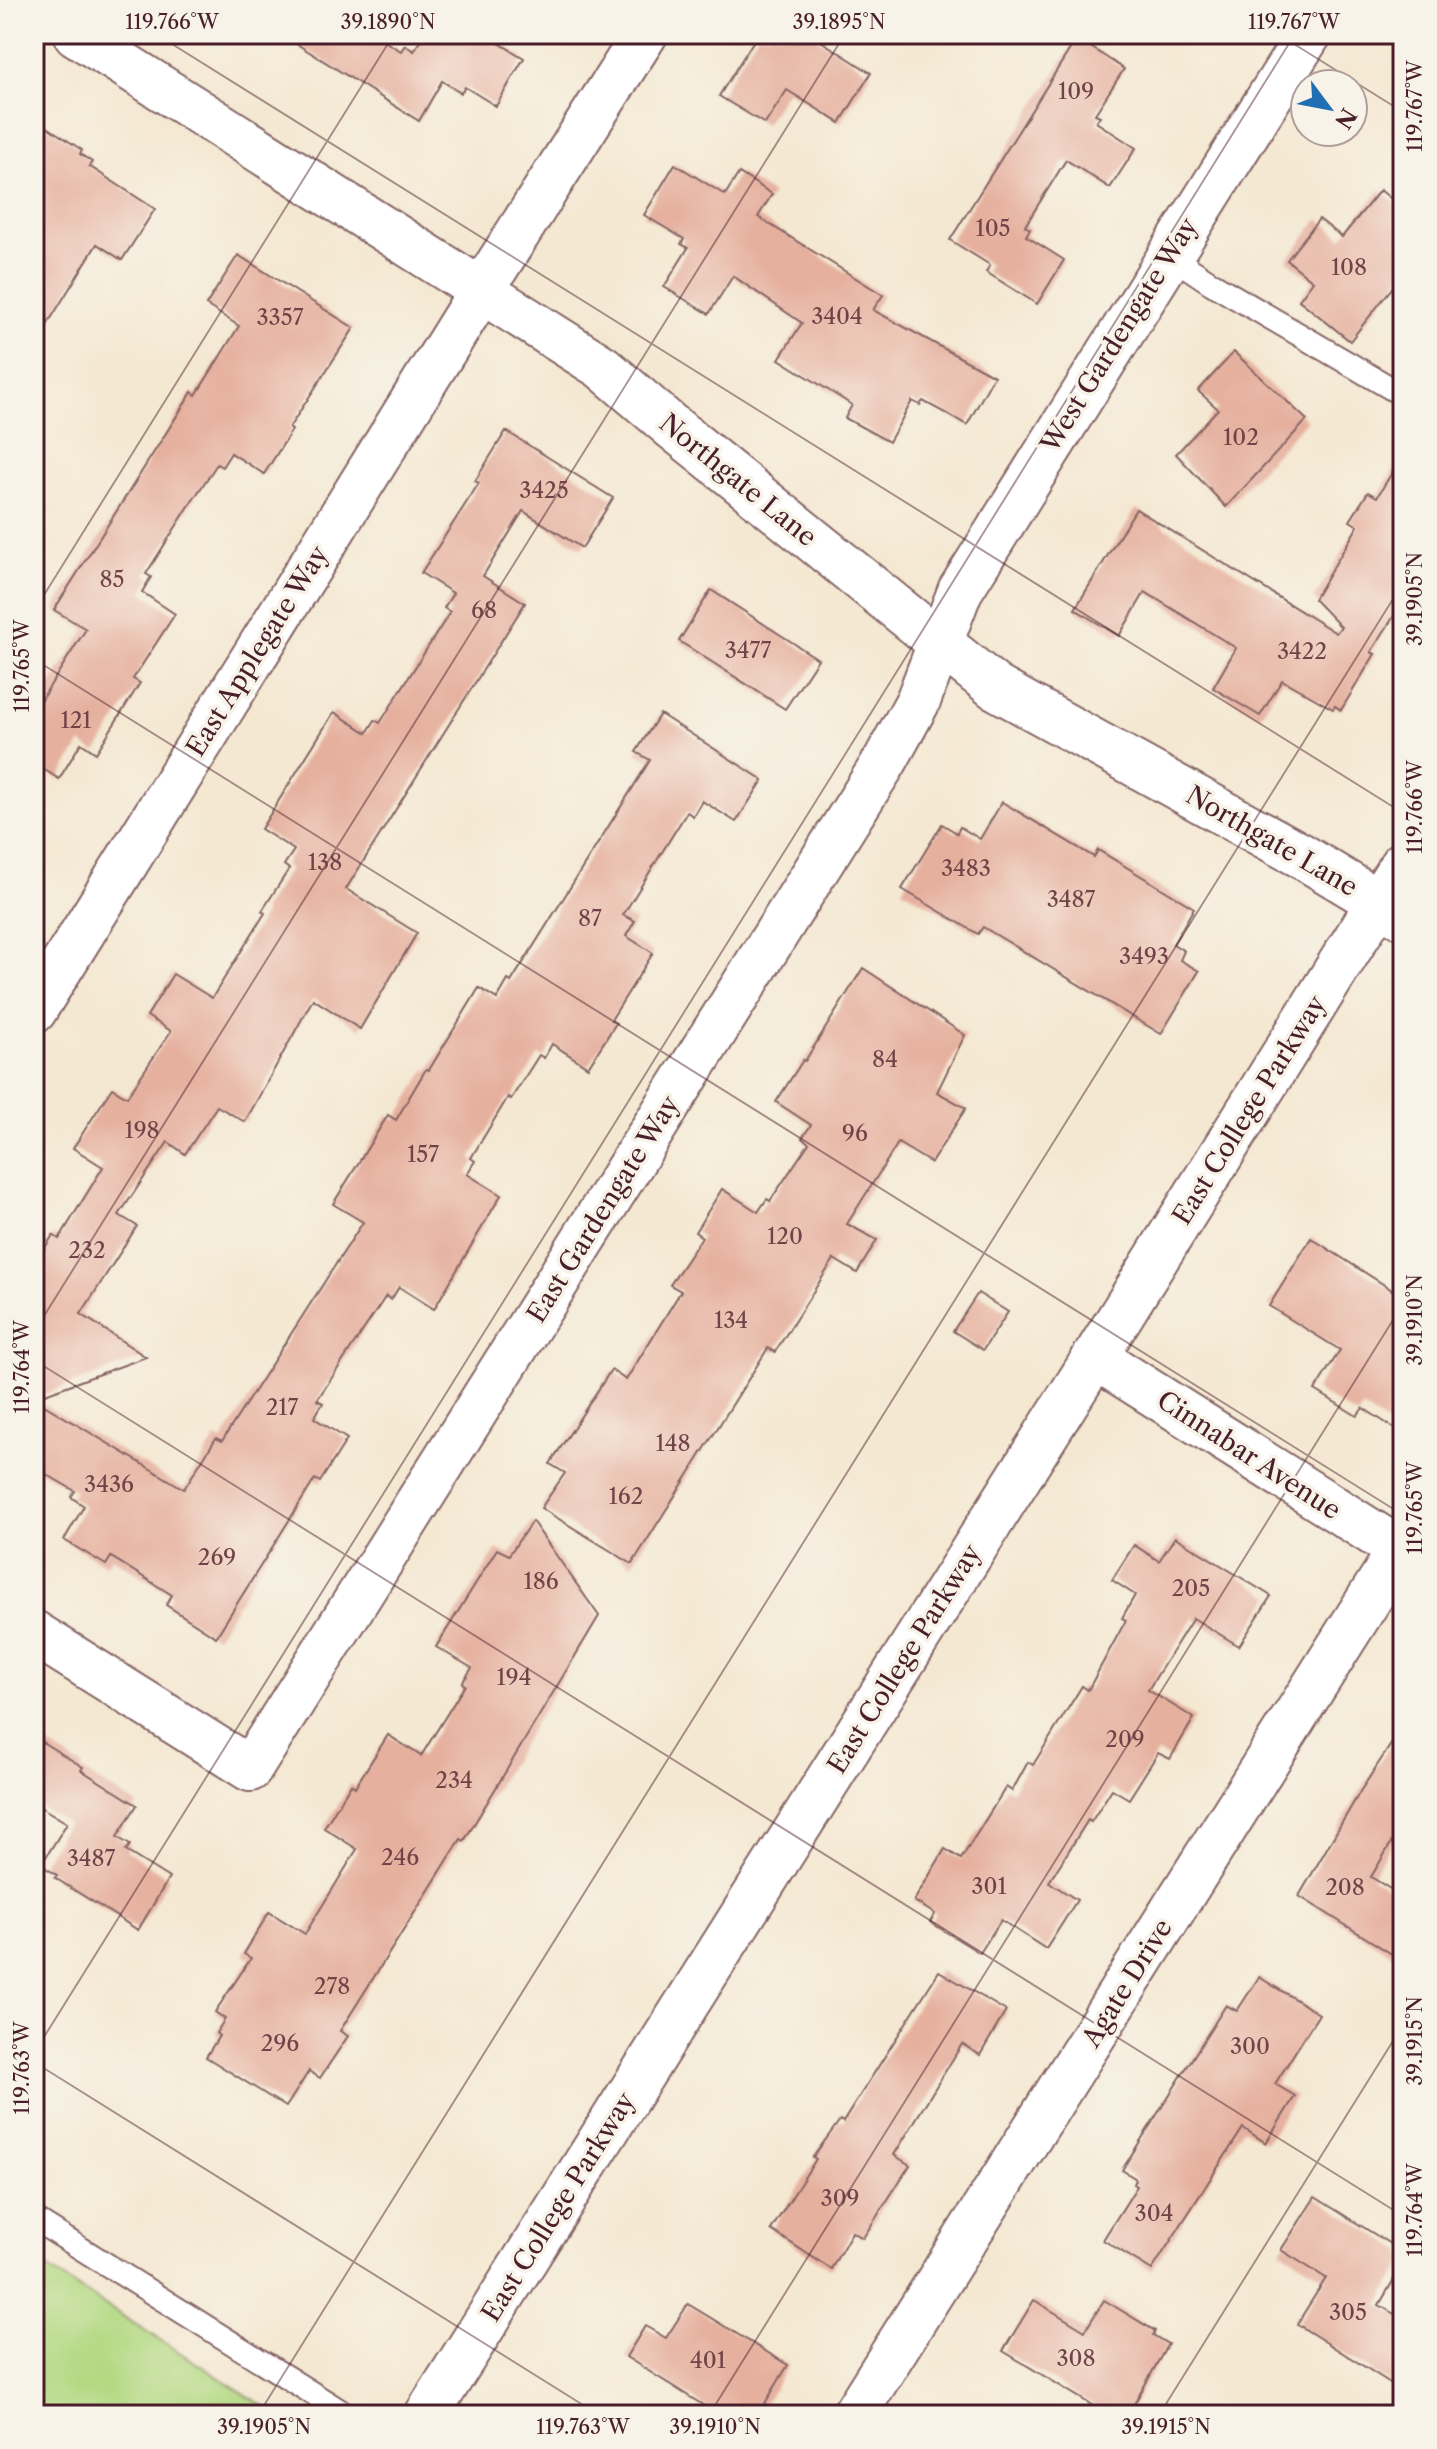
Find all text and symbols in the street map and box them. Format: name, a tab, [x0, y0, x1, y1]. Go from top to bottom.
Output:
text: 119.766°W	[125, 10, 220, 34]
text: 39.1890°N	[341, 10, 435, 34]
text: 39.1895°N	[792, 10, 886, 34]
text: 119.767°W	[1248, 10, 1341, 34]
text: 119.767°W	[1403, 59, 1427, 152]
north arrow	[1289, 68, 1369, 148]
house number: 109	[1058, 78, 1094, 105]
text: N	[1329, 103, 1362, 134]
street label: West Gardengate Way	[1033, 211, 1205, 459]
house number: 105	[975, 215, 1011, 242]
house number: 108	[1331, 254, 1367, 281]
house number: 3404	[811, 303, 863, 330]
house number: 3357	[256, 304, 304, 331]
street label: Northgate Lane	[653, 407, 823, 553]
house number: 102	[1223, 424, 1259, 451]
house number: 3425	[519, 477, 569, 504]
street label: East Applegate Way	[179, 539, 335, 762]
text: 39.1905°N	[1403, 552, 1427, 646]
house number: 85	[100, 566, 124, 593]
house number: 68	[471, 597, 497, 624]
text: 119.765°W	[10, 618, 34, 713]
house number: 3477	[725, 637, 771, 664]
house number: 3422	[1277, 638, 1327, 665]
house number: 121	[60, 707, 92, 734]
text: 119.766°W	[1403, 759, 1427, 854]
street label: Northgate Lane	[1181, 779, 1363, 903]
house number: 138	[308, 849, 342, 876]
house number: 3483	[941, 855, 991, 882]
house number: 3487	[1047, 886, 1096, 913]
house number: 87	[578, 905, 602, 932]
house number: 3493	[1119, 943, 1169, 970]
street label: East College Parkway	[1165, 989, 1333, 1231]
house number: 84	[872, 1046, 898, 1073]
street label: East Gardengate Way	[520, 1089, 686, 1328]
house number: 198	[124, 1117, 160, 1144]
house number: 96	[842, 1120, 868, 1147]
house number: 157	[407, 1141, 439, 1168]
house number: 120	[767, 1223, 803, 1250]
house number: 232	[68, 1237, 106, 1264]
text: 39.1910°N	[1403, 1274, 1427, 1366]
house number: 134	[714, 1307, 748, 1334]
text: 119.764°W	[10, 1319, 34, 1414]
street label: Cinnabar Avenue	[1151, 1384, 1347, 1526]
house number: 217	[266, 1394, 299, 1421]
house number: 148	[655, 1430, 691, 1457]
text: 119.765°W	[1403, 1460, 1427, 1555]
house number: 3436	[84, 1471, 134, 1498]
house number: 162	[609, 1483, 643, 1510]
street label: East College Parkway	[820, 1538, 988, 1780]
house number: 269	[198, 1544, 236, 1571]
house number: 186	[523, 1568, 559, 1595]
house number: 205	[1172, 1575, 1210, 1602]
house number: 194	[497, 1664, 531, 1691]
house number: 209	[1105, 1726, 1145, 1753]
house number: 234	[435, 1767, 473, 1794]
house number: 246	[381, 1844, 419, 1871]
house number: 3487	[67, 1845, 116, 1872]
house number: 301	[971, 1873, 1007, 1900]
house number: 208	[1325, 1874, 1365, 1901]
street label: Agate Drive	[1075, 1913, 1179, 2054]
house number: 278	[314, 1973, 350, 2000]
text: 39.1915°N	[1403, 1996, 1427, 2086]
text: 119.763°W	[10, 2020, 34, 2115]
house number: 296	[261, 2030, 299, 2057]
house number: 300	[1230, 2033, 1270, 2060]
street label: East College Parkway	[474, 2086, 642, 2328]
text: 119.764°W	[1403, 2162, 1427, 2257]
house number: 309	[821, 2185, 859, 2212]
house number: 304	[1135, 2200, 1173, 2227]
house number: 305	[1329, 2299, 1367, 2326]
house number: 308	[1056, 2345, 1096, 2372]
house number: 401	[690, 2347, 726, 2374]
text: 39.1905°N	[217, 2415, 311, 2439]
text: 119.763°W	[536, 2415, 631, 2439]
text: 39.1910°N	[669, 2415, 761, 2439]
text: 39.1915°N	[1121, 2415, 1211, 2439]

